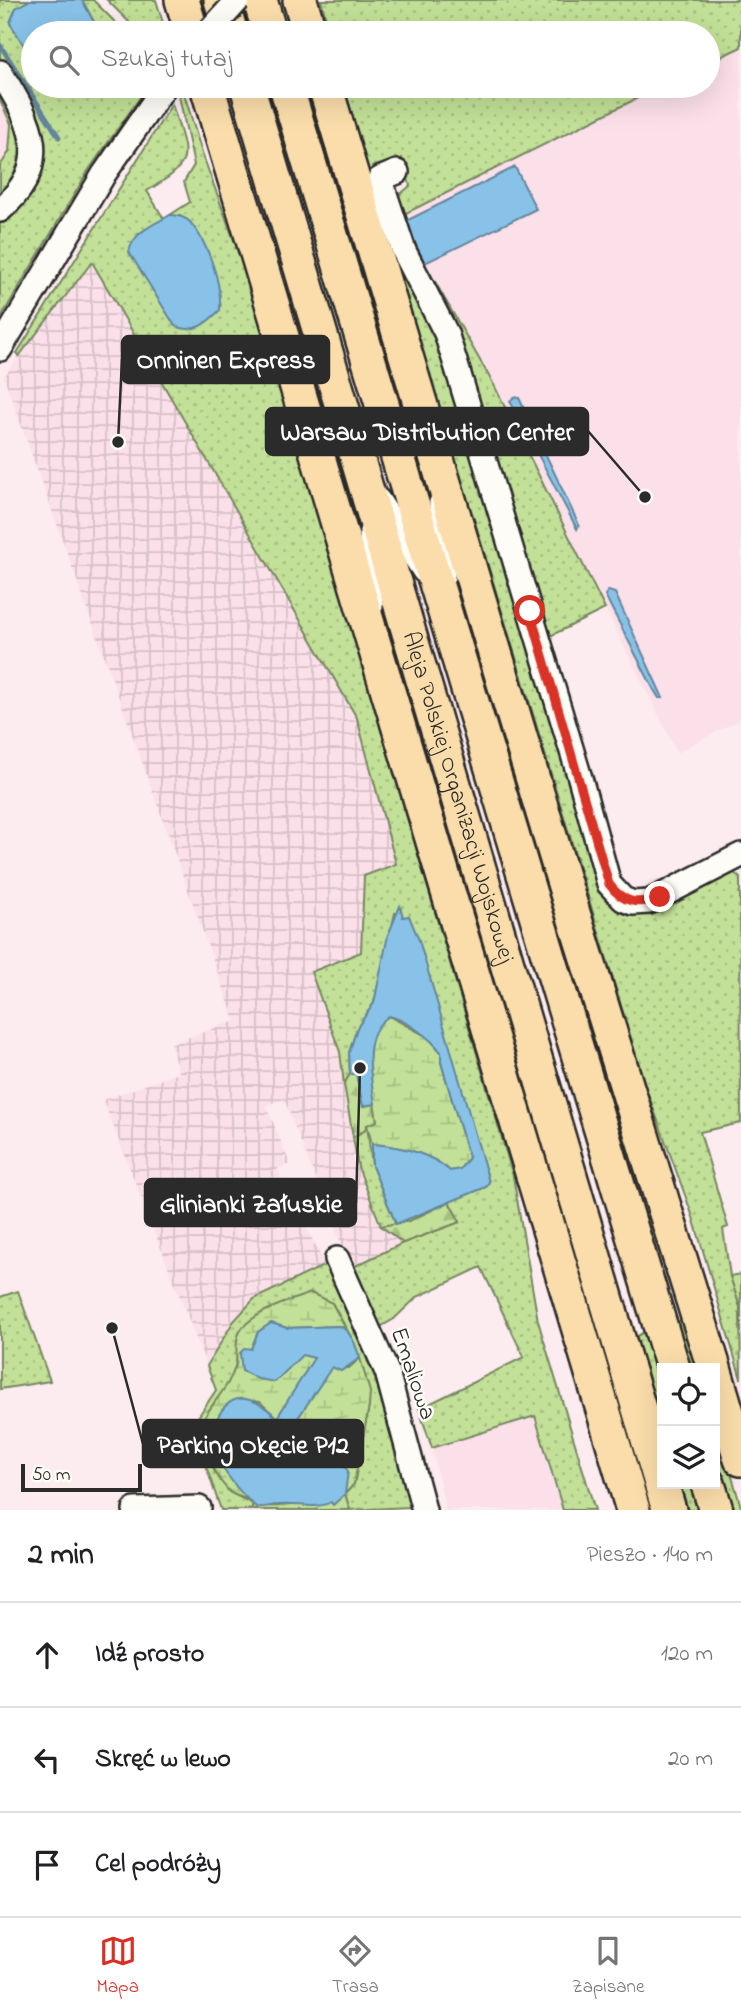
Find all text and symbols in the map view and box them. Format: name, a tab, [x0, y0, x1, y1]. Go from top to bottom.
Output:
search box	[21, 21, 720, 98]
icon: search	[45, 41, 83, 79]
text: Szukaj tutaj	[101, 41, 232, 79]
callout: Onninen Express	[122, 336, 329, 383]
text: Onninen Express	[137, 343, 315, 381]
callout: Warsaw Distribution Center	[266, 408, 588, 455]
text: Warsaw Distribution Center	[280, 415, 575, 453]
route start	[514, 595, 545, 626]
street label: Aleja Polskiej Organizacji Wojskowej	[392, 627, 524, 969]
route end	[644, 881, 675, 912]
callout: Glinianki Załuskie	[145, 1179, 356, 1226]
text: Glinianki Załuskie	[160, 1187, 344, 1225]
street label: Emaliowa	[380, 1323, 444, 1425]
map controls	[657, 1363, 720, 1489]
button: locate	[657, 1363, 720, 1426]
callout: Parking Okęcie P12	[143, 1420, 363, 1467]
button: layers	[657, 1426, 720, 1489]
text: Parking Okęcie P12	[157, 1428, 349, 1467]
scale bar	[21, 1461, 142, 1493]
text: 50 m	[32, 1462, 71, 1489]
text: 2 min	[28, 1534, 94, 1578]
text: Pieszo · 140 m	[587, 1539, 713, 1572]
icon: ahead	[28, 1636, 66, 1674]
text: Idź prosto	[95, 1636, 204, 1674]
text: 120 m	[661, 1638, 713, 1671]
icon: left	[28, 1741, 66, 1779]
text: Skręć w lewo	[95, 1741, 231, 1779]
text: 20 m	[668, 1743, 713, 1776]
icon: arrive	[28, 1846, 66, 1884]
text: Cel podróży	[95, 1846, 221, 1884]
tab: Mapa	[97, 1932, 139, 2001]
tab: Trasa	[332, 1932, 379, 2001]
tab: Zapisane	[572, 1932, 644, 2001]

